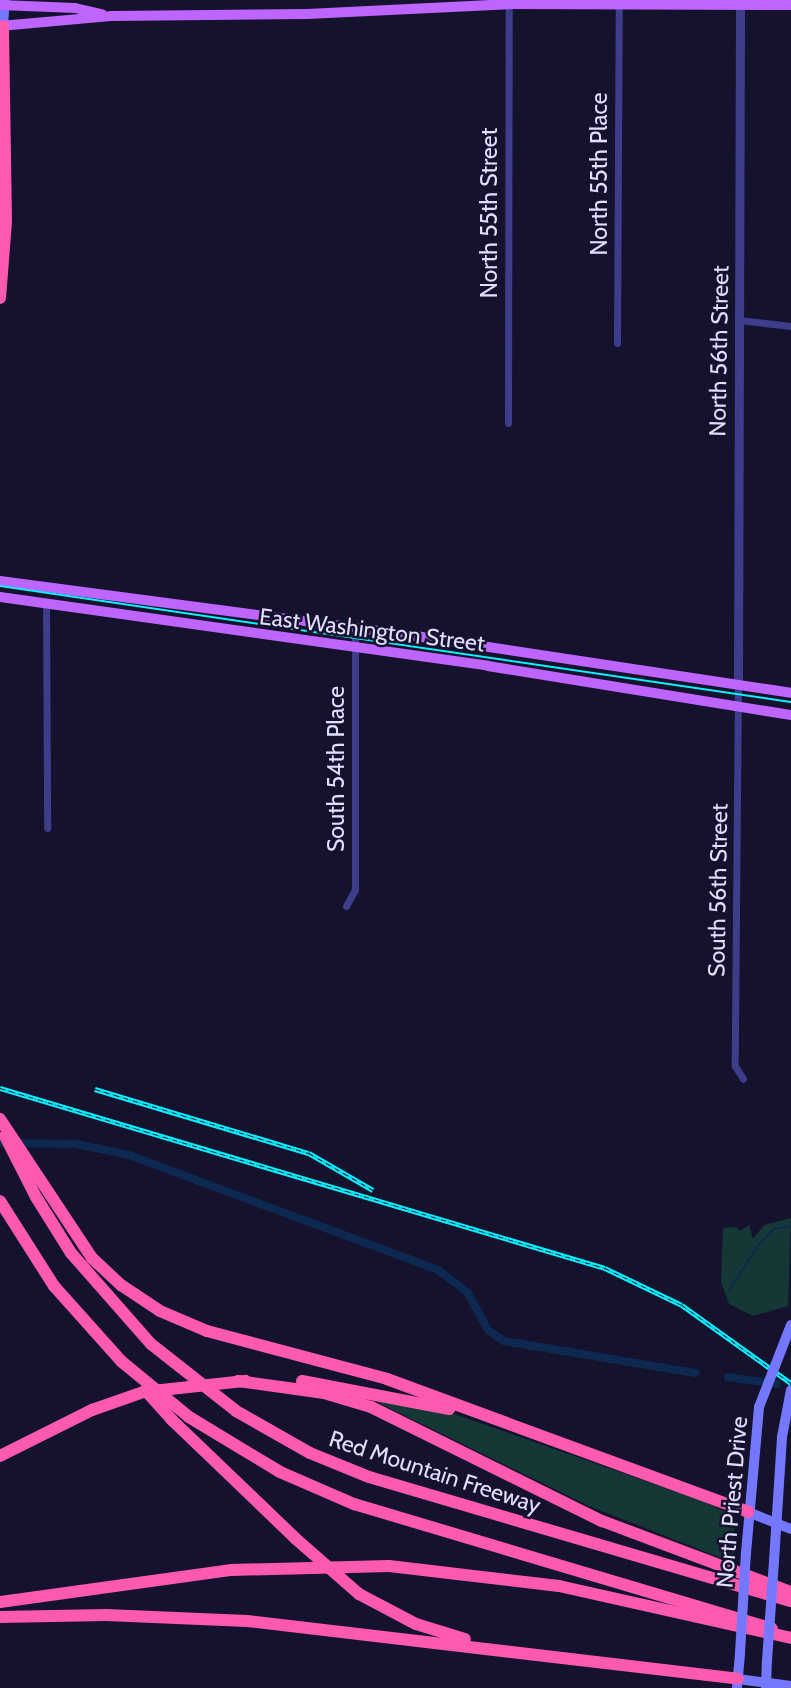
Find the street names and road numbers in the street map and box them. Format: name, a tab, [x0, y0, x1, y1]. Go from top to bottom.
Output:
street label: North 55th Place	[585, 92, 613, 256]
street label: North 55th Street	[475, 128, 503, 298]
street label: North 56th Street	[704, 265, 734, 437]
street label: East Washington Street	[258, 602, 486, 658]
street label: South 54th Place	[322, 686, 350, 852]
street label: South 56th Street	[703, 803, 733, 977]
street label: North Priest Drive	[711, 1415, 753, 1589]
street label: Red Mountain Freeway	[326, 1425, 544, 1519]

